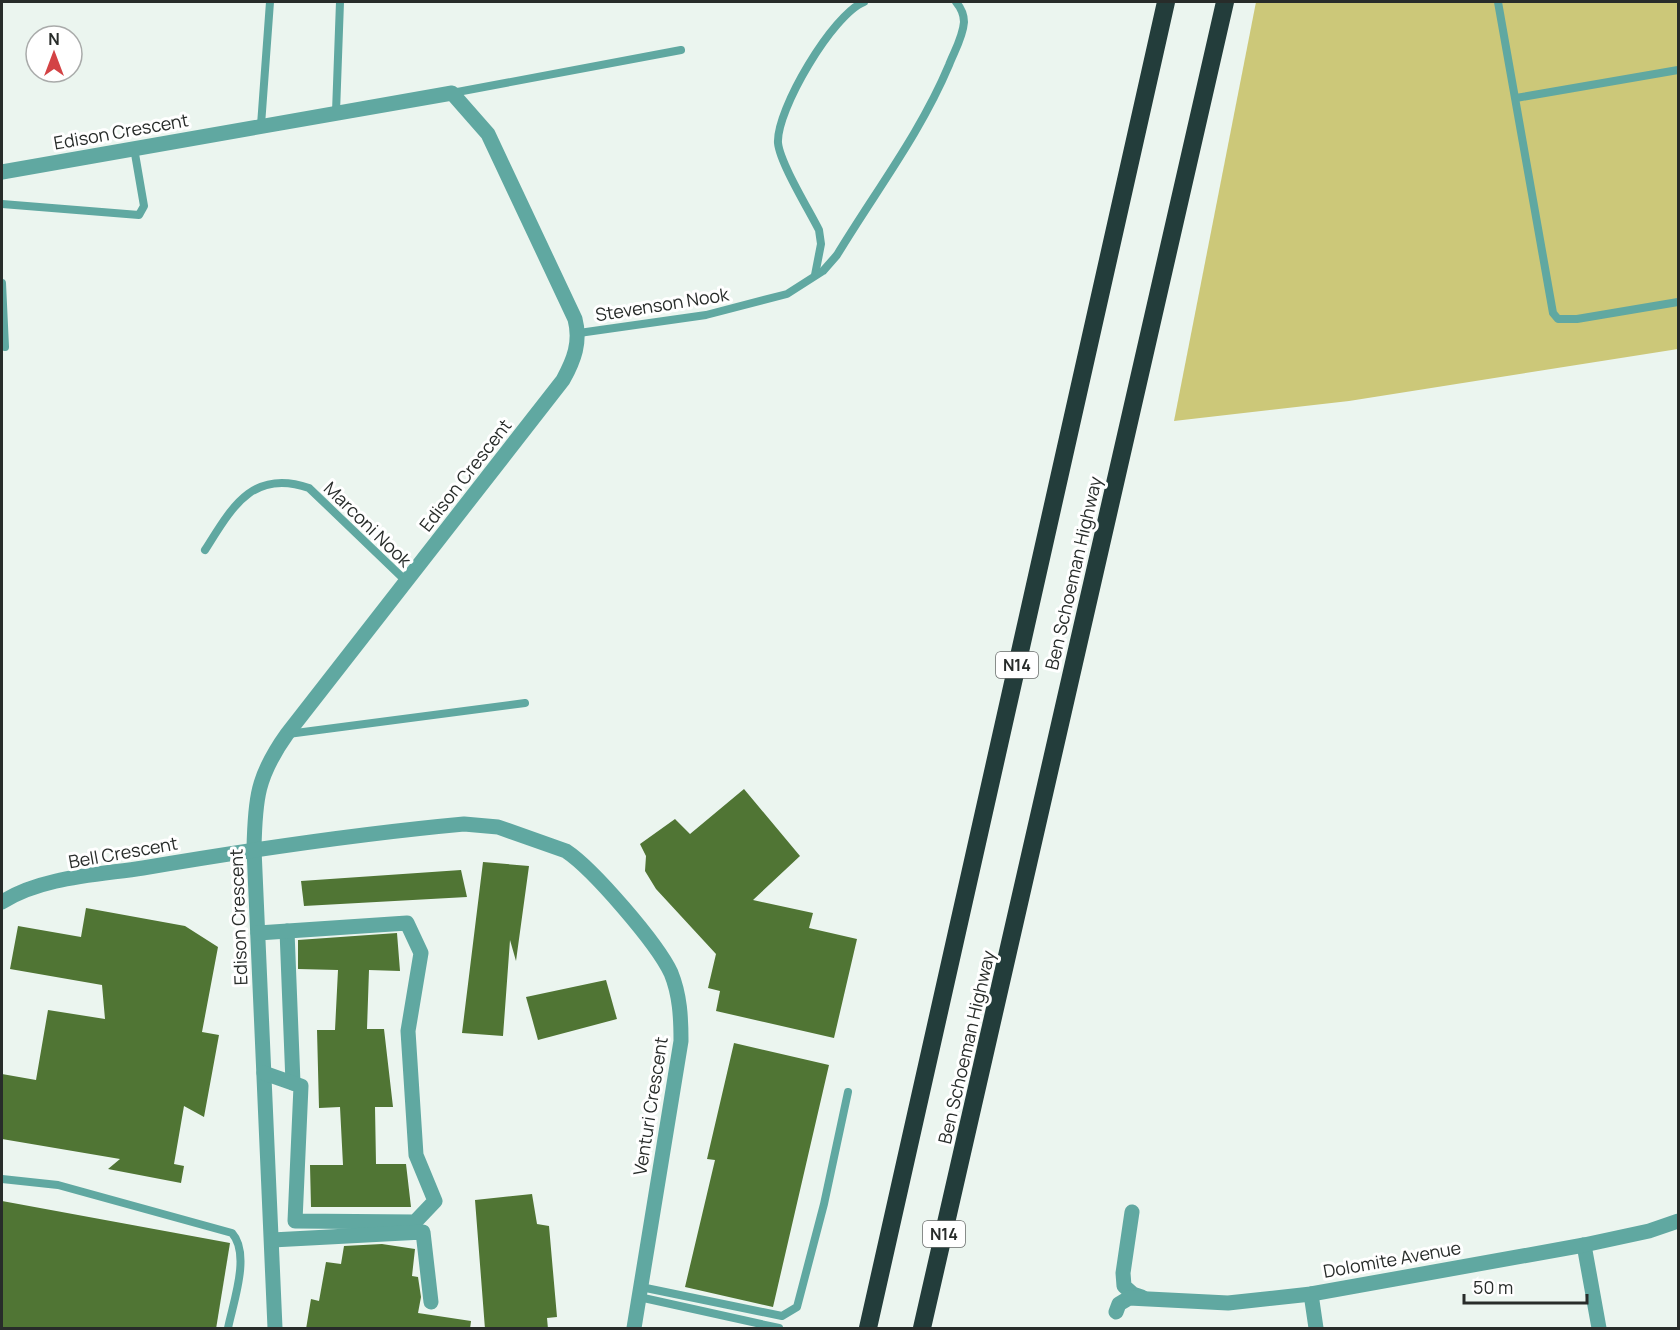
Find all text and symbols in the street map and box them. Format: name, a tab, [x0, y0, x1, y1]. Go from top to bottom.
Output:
north arrow	[24, 24, 84, 84]
text: N	[48, 28, 60, 50]
street label: Edison Crescent	[52, 107, 190, 155]
street label: Stevenson Nook	[594, 281, 731, 326]
street label: Edison Crescent	[414, 414, 516, 536]
street label: Ben Schoeman Highway	[1039, 473, 1107, 672]
street label: Marconi Nook	[319, 476, 418, 573]
road number: N14	[996, 652, 1038, 678]
street label: Bell Crescent	[66, 831, 180, 873]
street label: Edison Crescent	[224, 848, 252, 986]
street label: Ben Schoeman Highway	[932, 947, 1000, 1146]
street label: Venturi Crescent	[627, 1035, 673, 1177]
road number: N14	[923, 1221, 965, 1247]
street label: Dolomite Avenue	[1321, 1235, 1463, 1283]
scale bar	[1464, 1267, 1587, 1305]
text: 50 m	[1473, 1275, 1513, 1299]

